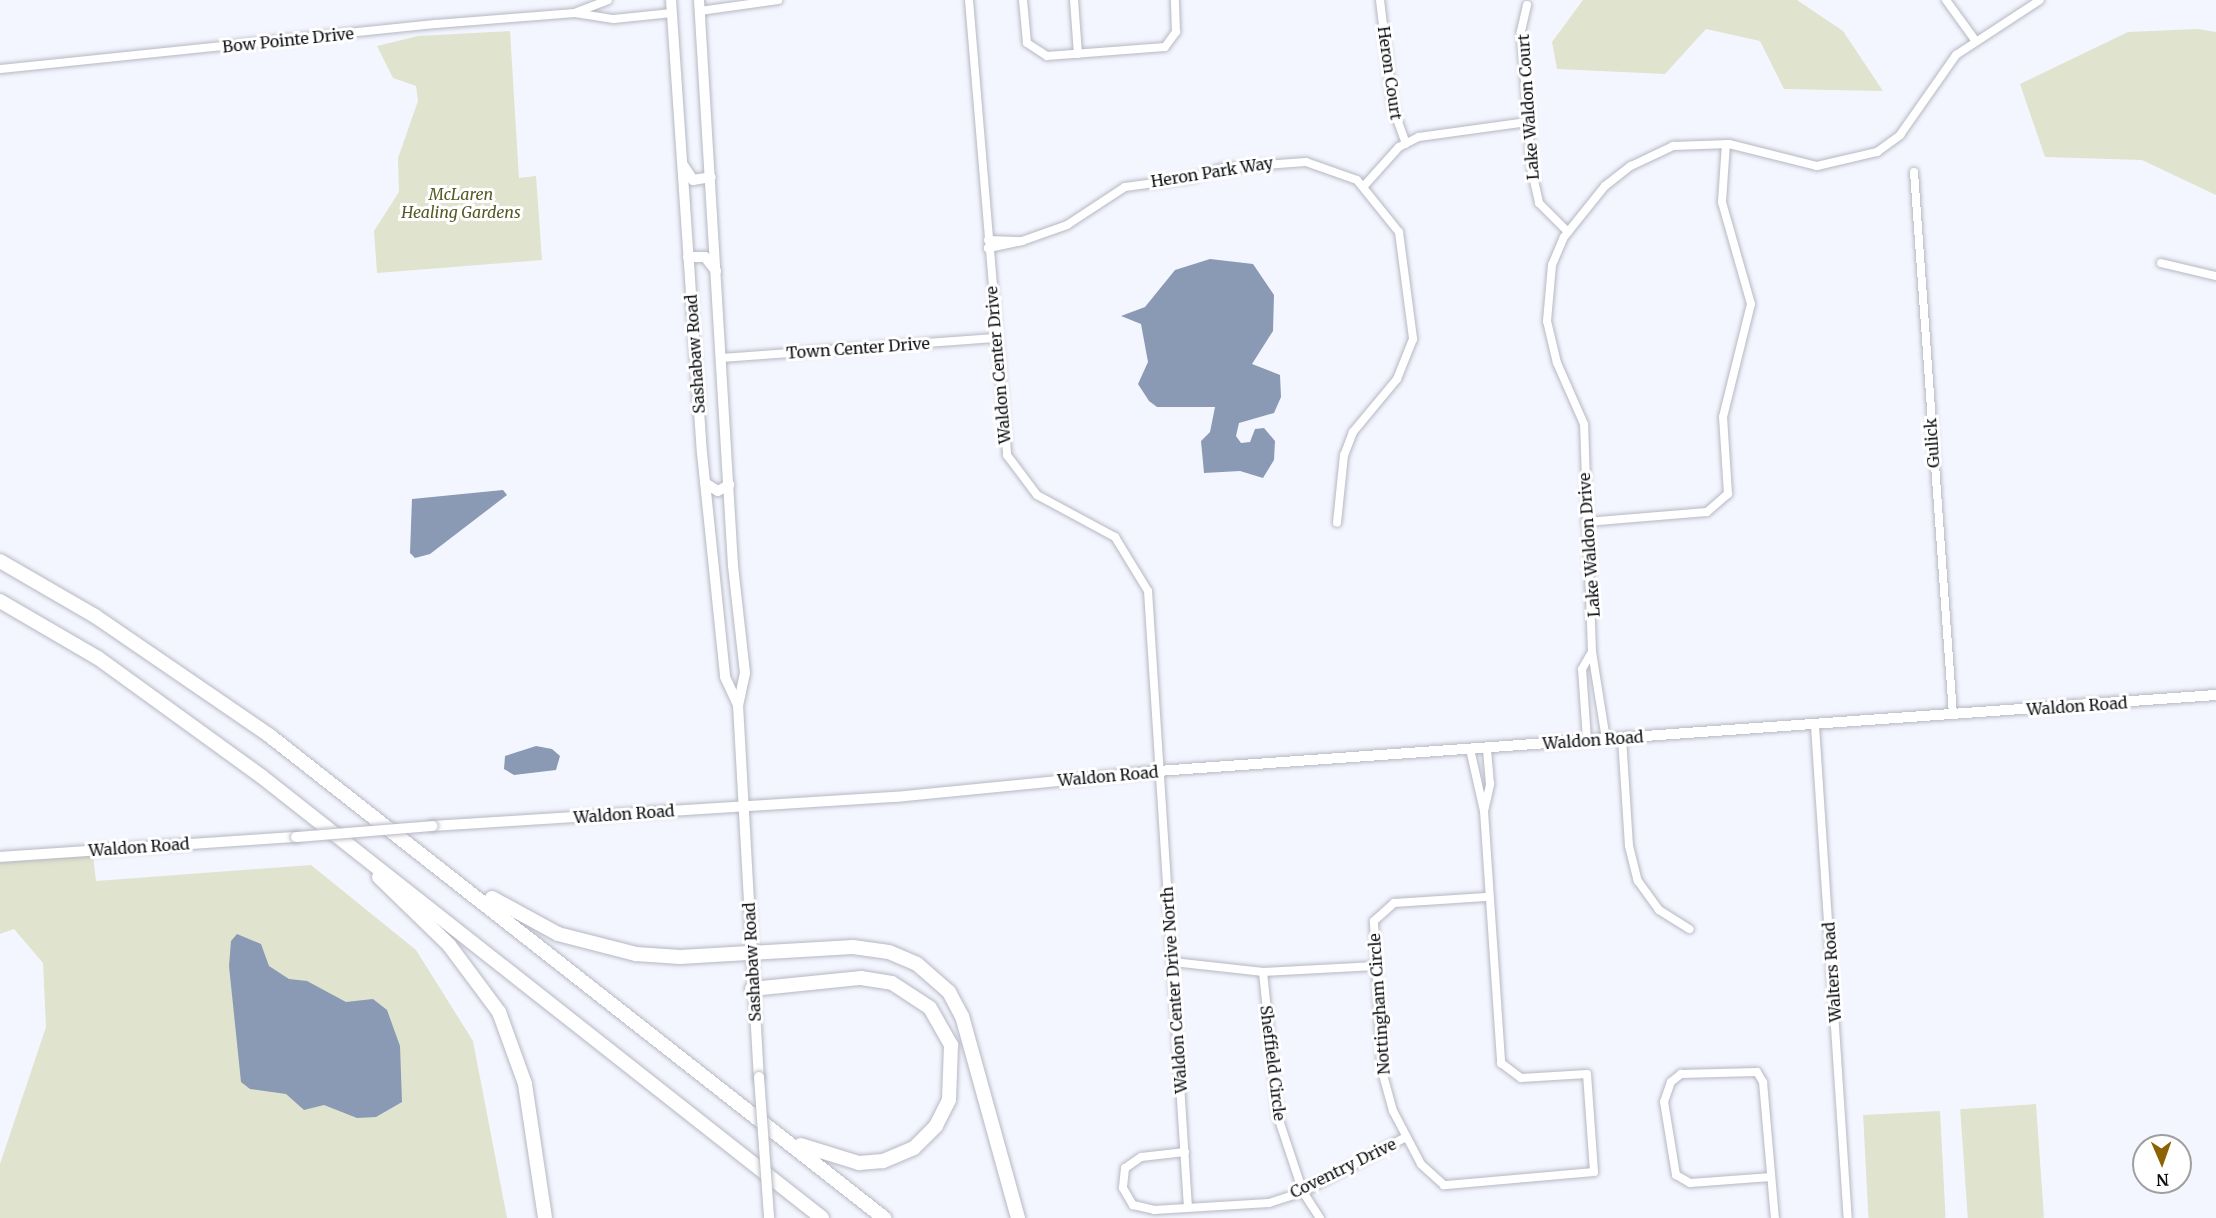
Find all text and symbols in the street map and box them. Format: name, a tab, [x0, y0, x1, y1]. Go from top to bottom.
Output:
street label: Bow Pointe Drive	[221, 24, 355, 56]
street label: Heron Court	[1374, 25, 1406, 121]
street label: Lake Waldon Court	[1513, 33, 1543, 181]
street label: Heron Park Way	[1149, 153, 1275, 191]
park label: McLaren Healing Gardens	[401, 184, 521, 222]
street label: Waldon Center Drive	[982, 285, 1014, 445]
street label: Sashabaw Road	[681, 294, 709, 414]
street label: Town Center Drive	[786, 333, 930, 363]
street label: Gulick	[1921, 418, 1943, 468]
street label: Lake Waldon Drive	[1574, 472, 1604, 618]
street label: Waldon Road	[2026, 693, 2128, 719]
street label: Waldon Road	[1542, 727, 1644, 753]
street label: Waldon Road	[1057, 762, 1159, 790]
street label: Waldon Road	[573, 801, 675, 827]
street label: Waldon Road	[88, 834, 190, 860]
street label: Waldon Center Drive North	[1157, 886, 1191, 1094]
street label: Sashabaw Road	[739, 902, 765, 1022]
street label: Walters Road	[1819, 921, 1845, 1023]
street label: Nottingham Circle	[1364, 933, 1394, 1075]
street label: Sheffield Circle	[1256, 1004, 1290, 1122]
street label: Coventry Drive	[1287, 1134, 1399, 1202]
north arrow	[2132, 1134, 2192, 1194]
text: N	[2156, 1170, 2169, 1190]

